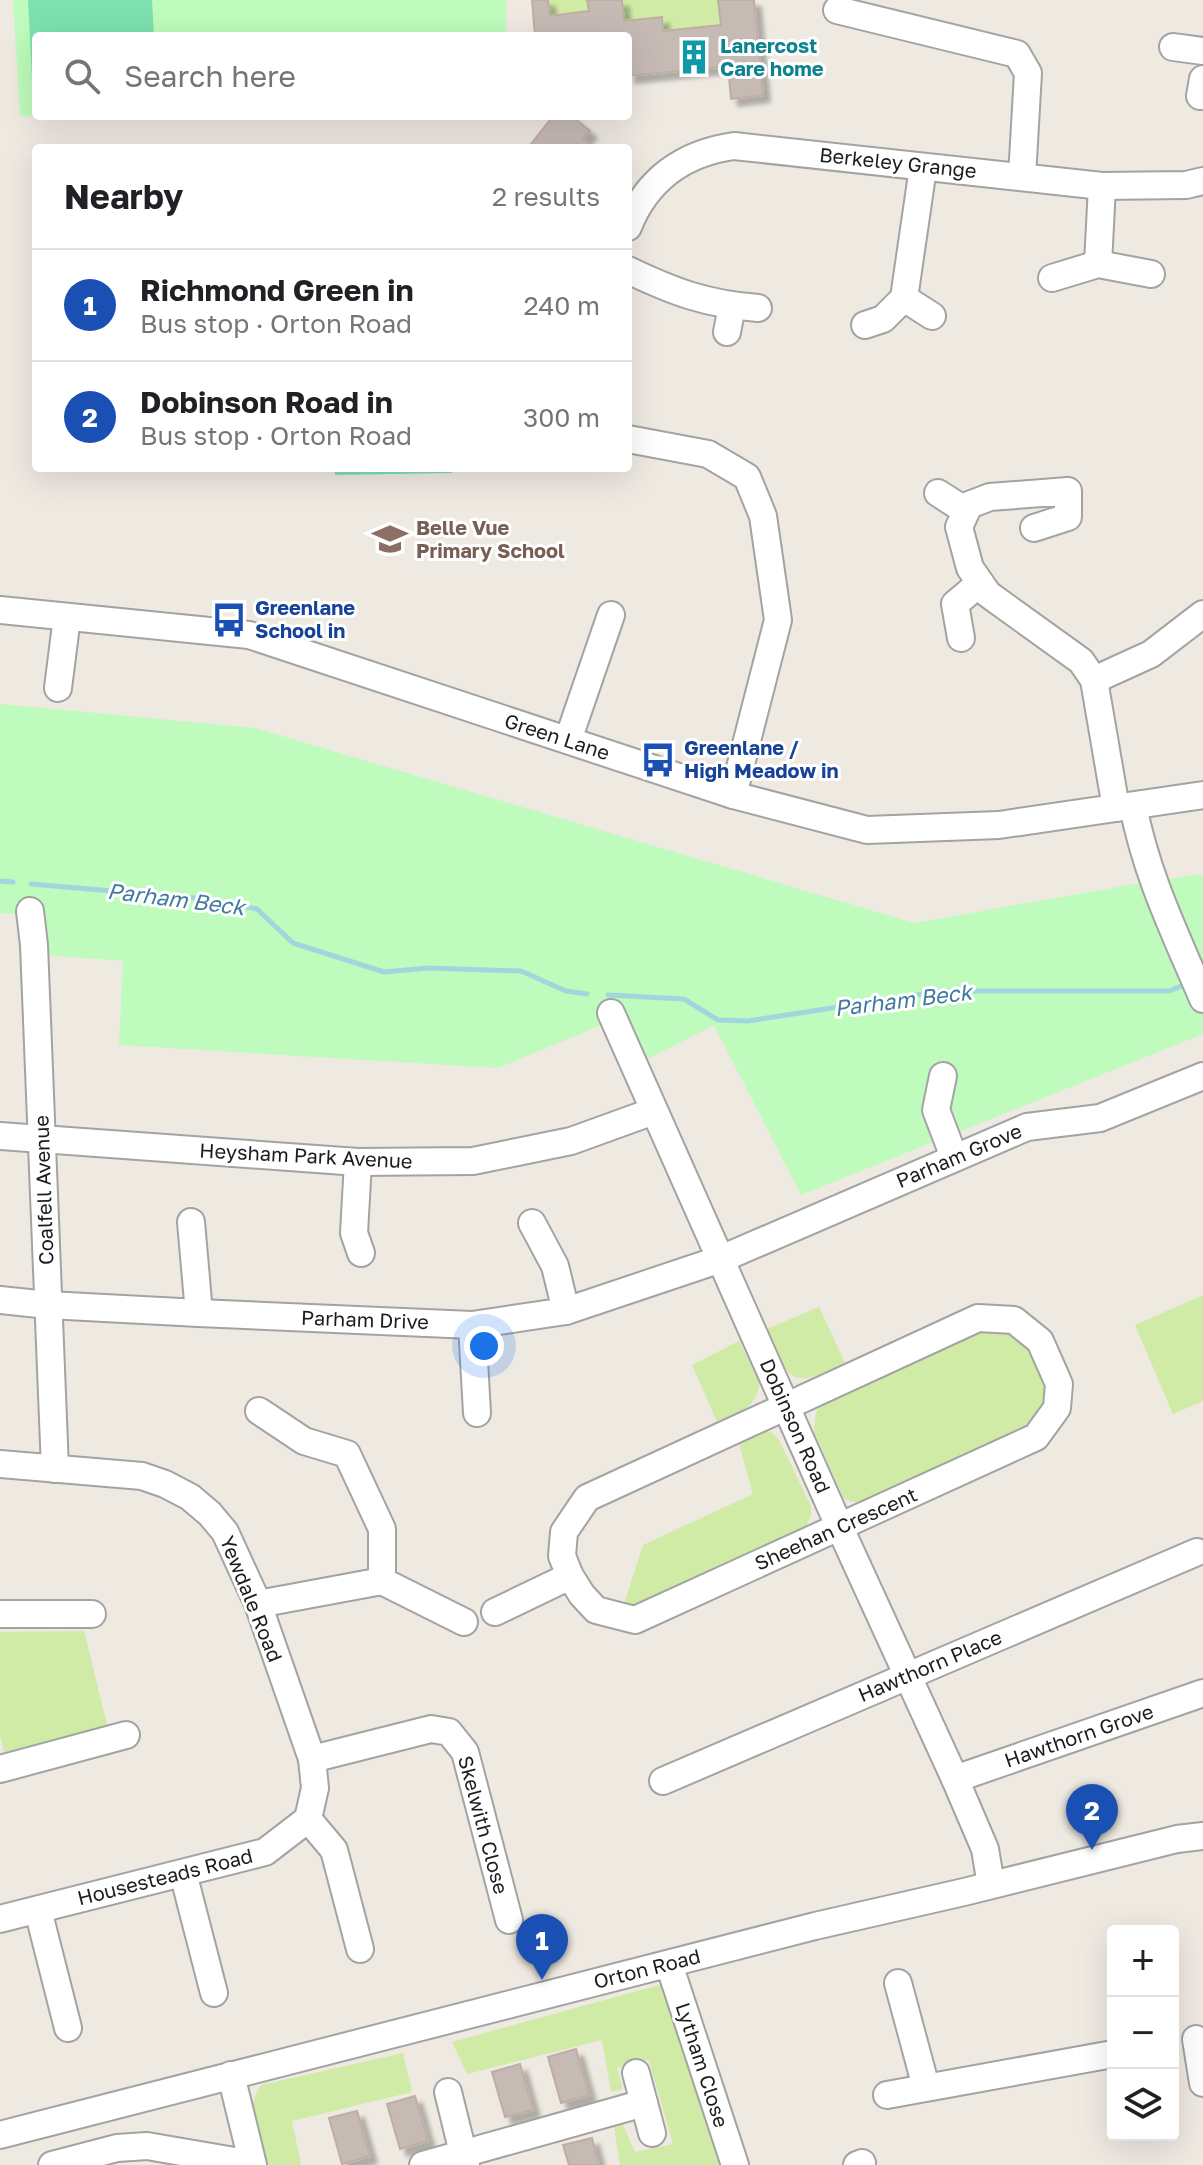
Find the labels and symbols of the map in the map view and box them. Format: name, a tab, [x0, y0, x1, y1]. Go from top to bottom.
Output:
place label: Lanercost Care home	[720, 33, 824, 80]
building icon: Lanercost Care home	[675, 38, 713, 76]
street label: Berkeley Grange	[818, 142, 978, 182]
place label: Belle Vue Primary School	[416, 515, 565, 562]
school or university icon: Belle Vue Primary School	[371, 520, 409, 558]
place label: Greenlane School in	[255, 595, 355, 642]
bus stop icon: Greenlane School in	[210, 601, 248, 639]
street label: Green Lane	[502, 708, 613, 764]
place label: Greenlane / High Meadow in	[684, 735, 839, 782]
bus stop icon: Greenlane / High Meadow in	[639, 741, 677, 779]
water label: Parham Beck	[106, 877, 249, 921]
water label: Parham Beck	[833, 977, 976, 1021]
street label: Coalfell Avenue	[28, 1115, 58, 1265]
street label: Parham Grove	[892, 1118, 1025, 1192]
street label: Heysham Park Avenue	[199, 1137, 413, 1173]
street label: Parham Drive	[301, 1305, 429, 1333]
your location	[464, 1326, 504, 1366]
street label: Dobinson Road	[755, 1355, 836, 1497]
street label: Sheehan Crescent	[751, 1481, 921, 1575]
street label: Yewdale Road	[216, 1532, 288, 1665]
street label: Hawthorn Place	[854, 1624, 1005, 1706]
street label: Hawthorn Grove	[1001, 1698, 1156, 1772]
street label: Skelwith Close	[454, 1753, 514, 1897]
pin: 2	[1066, 1784, 1118, 1850]
street label: Housesteads Road	[75, 1843, 255, 1909]
pin: 1	[516, 1914, 568, 1980]
street label: Orton Road	[591, 1943, 703, 1993]
street label: Lytham Close	[671, 1999, 734, 2130]

